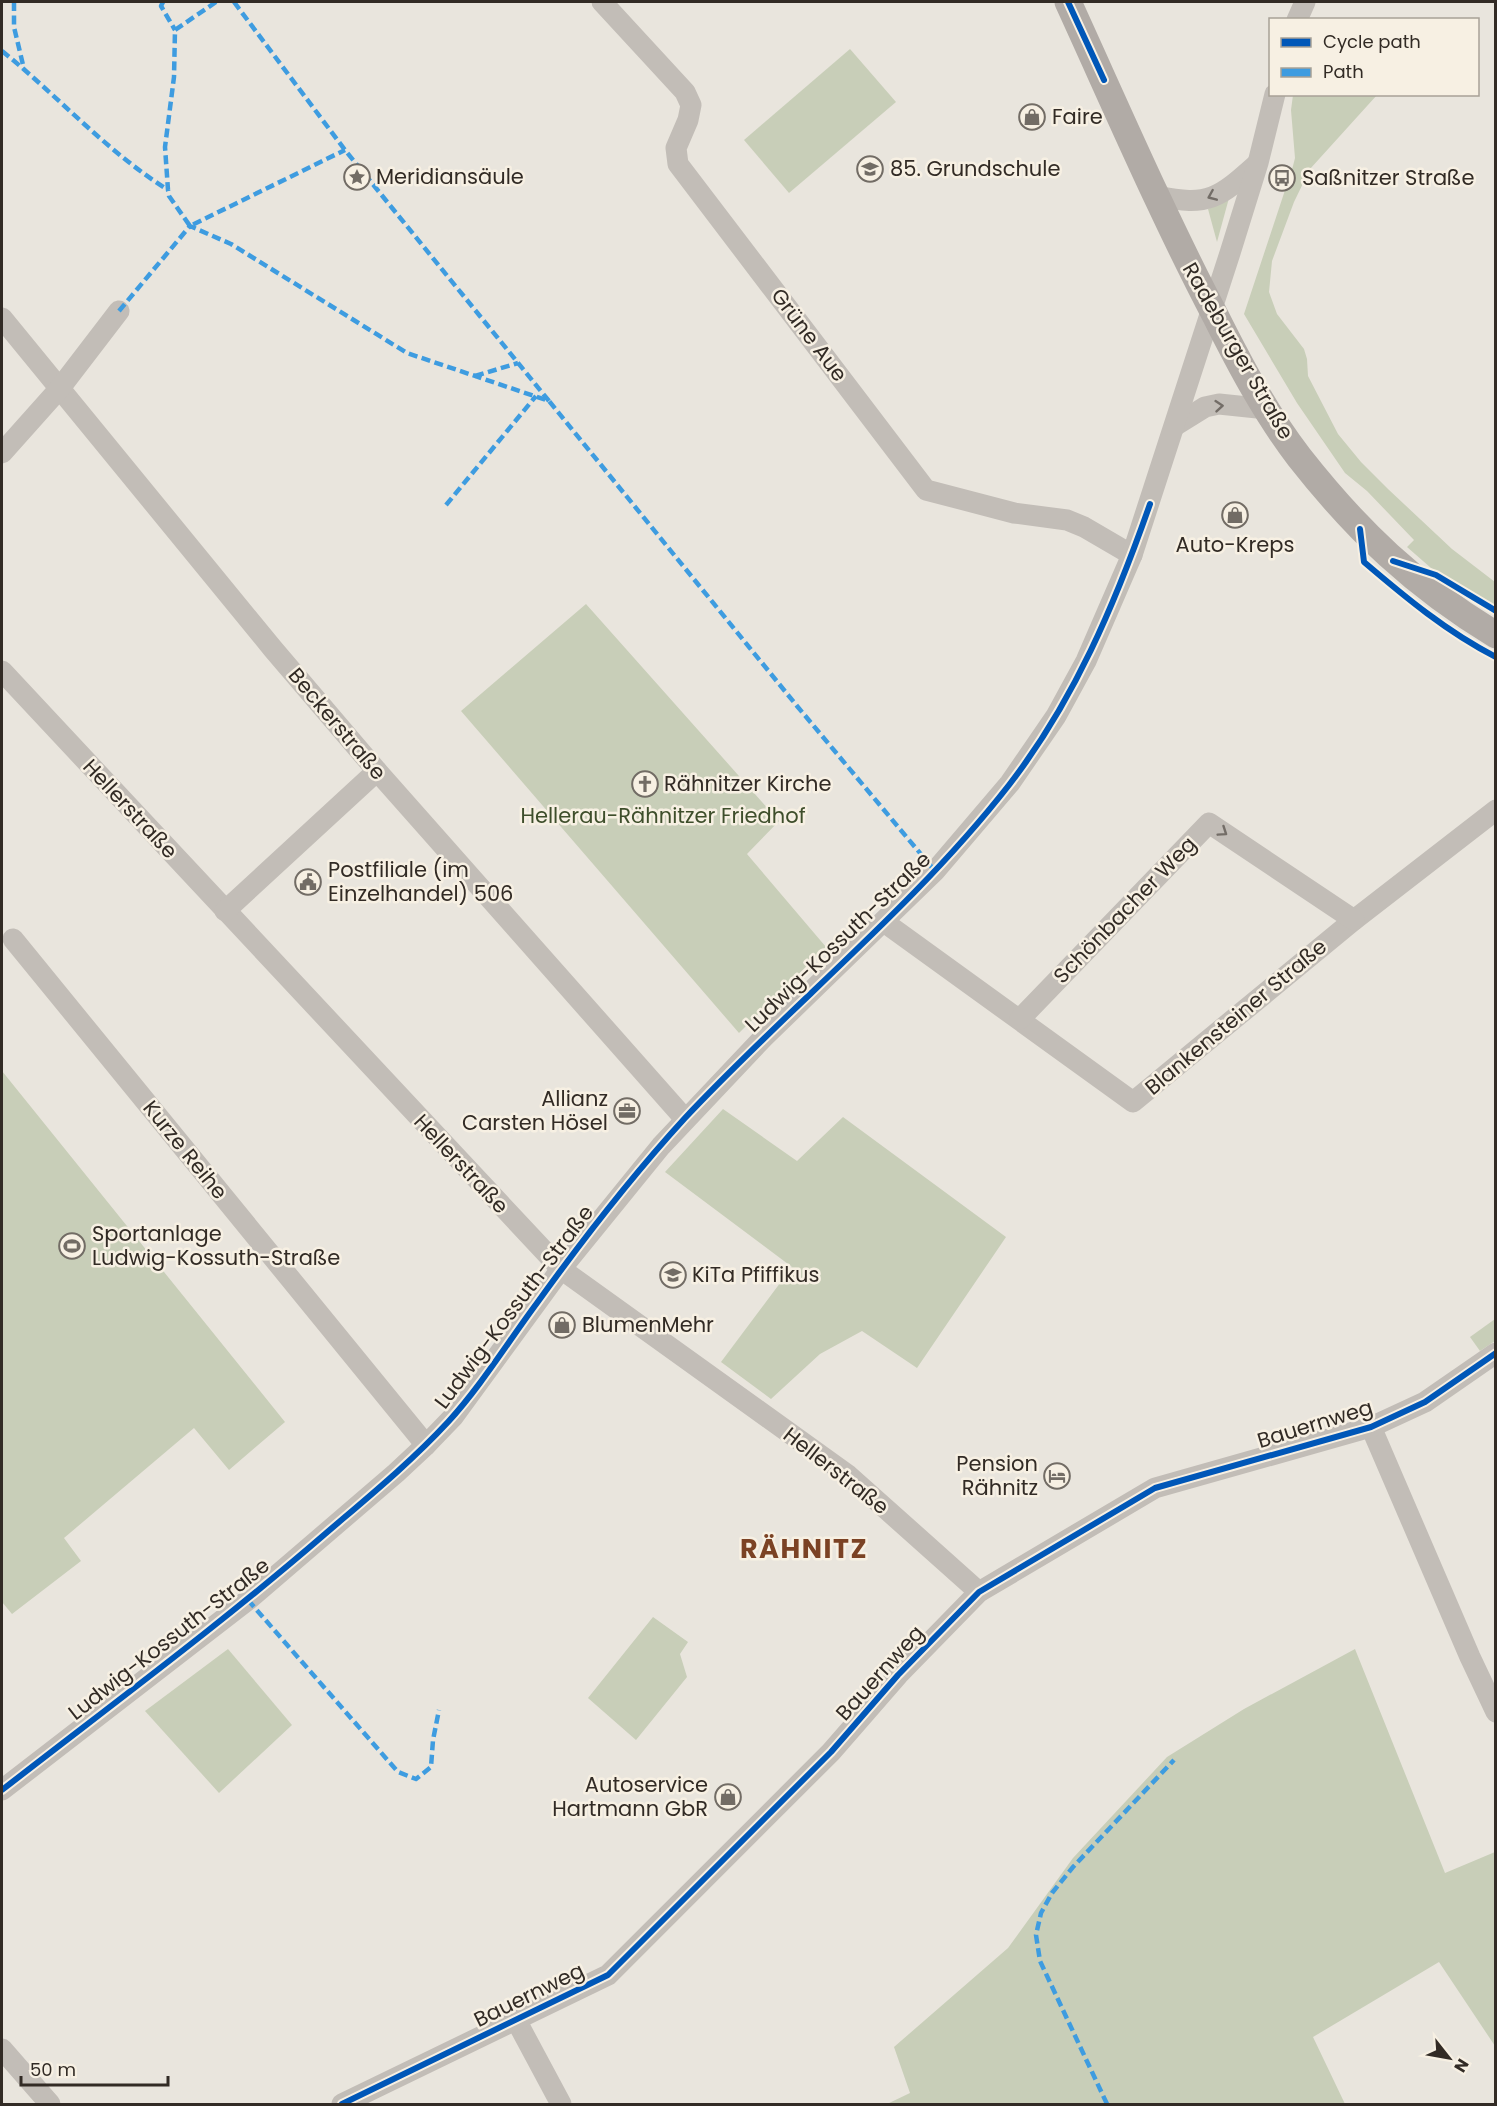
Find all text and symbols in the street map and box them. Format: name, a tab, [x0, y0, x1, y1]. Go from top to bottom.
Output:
legend	[1269, 18, 1479, 96]
text: Cycle path	[1323, 29, 1421, 54]
text: Path	[1323, 59, 1364, 84]
shop icon: Faire	[1017, 102, 1047, 132]
place label: Faire	[1052, 102, 1103, 131]
school or university icon: 85. Grundschule	[855, 154, 885, 184]
place label: 85. Grundschule	[890, 154, 1060, 183]
place icon: Meridiansäule	[342, 162, 372, 192]
place label: Meridiansäule	[376, 162, 524, 191]
bus stop icon: Saßnitzer Straße	[1267, 163, 1297, 193]
place label: Saßnitzer Straße	[1302, 163, 1474, 192]
one-way arrow	[1208, 189, 1219, 201]
street label: Radeburger Straße	[1176, 257, 1301, 444]
street label: Grüne Aue	[765, 282, 854, 387]
one-way arrow	[1215, 400, 1224, 413]
shop icon: Auto-Kreps	[1220, 500, 1250, 530]
place label: Auto-Kreps	[1176, 530, 1294, 559]
street label: Beckerstraße	[282, 661, 393, 786]
street label: Hellerstraße	[77, 752, 184, 865]
church icon: Rähnitzer Kirche	[630, 769, 660, 799]
place label: Rähnitzer Kirche	[664, 769, 831, 798]
park label: Hellerau-Rähnitzer Friedhof	[520, 801, 806, 830]
one-way arrow	[1216, 825, 1227, 836]
street label: Schönbacher Weg	[1047, 830, 1203, 990]
street label: Ludwig-Kossuth-Straße	[738, 845, 937, 1038]
place label: Postfiliale (im Einzelhandel) 506	[328, 855, 513, 908]
public building icon: Postfiliale (im Einzelhandel) 506	[293, 867, 323, 897]
street label: Blankensteiner Straße	[1139, 932, 1333, 1101]
place label: Allianz Carsten Hösel	[462, 1084, 608, 1137]
street label: Kurze Reihe	[137, 1094, 234, 1205]
office icon: Allianz Carsten Hösel	[612, 1096, 642, 1126]
street label: Hellerstraße	[408, 1107, 515, 1220]
street label: Ludwig-Kossuth-Straße	[427, 1199, 600, 1415]
place label: Sportanlage Ludwig-Kossuth-Straße	[92, 1219, 340, 1272]
sports icon: Sportanlage Ludwig-Kossuth-Straße	[57, 1231, 87, 1261]
school or university icon: KiTa Pfiffikus	[658, 1260, 688, 1290]
place label: KiTa Pfiffikus	[692, 1260, 819, 1289]
shop icon: BlumenMehr	[547, 1310, 577, 1340]
place label: BlumenMehr	[582, 1310, 714, 1339]
street label: Bauernweg	[1254, 1392, 1376, 1455]
street label: Hellerstraße	[777, 1420, 895, 1521]
place label: Pension Rähnitz	[956, 1449, 1038, 1502]
hotel icon: Pension Rähnitz	[1042, 1461, 1072, 1491]
district label: RÄHNITZ	[740, 1530, 868, 1567]
street label: Ludwig-Kossuth-Straße	[62, 1551, 275, 1726]
street label: Bauernweg	[829, 1619, 930, 1727]
place label: Autoservice Hartmann GbR	[552, 1770, 708, 1823]
shop icon: Autoservice Hartmann GbR	[713, 1782, 743, 1812]
street label: Bauernweg	[469, 1955, 589, 2034]
north arrow	[1419, 2028, 1479, 2088]
scale bar	[21, 2049, 168, 2087]
text: N	[1448, 2054, 1474, 2077]
text: 50 m	[30, 2057, 76, 2082]

